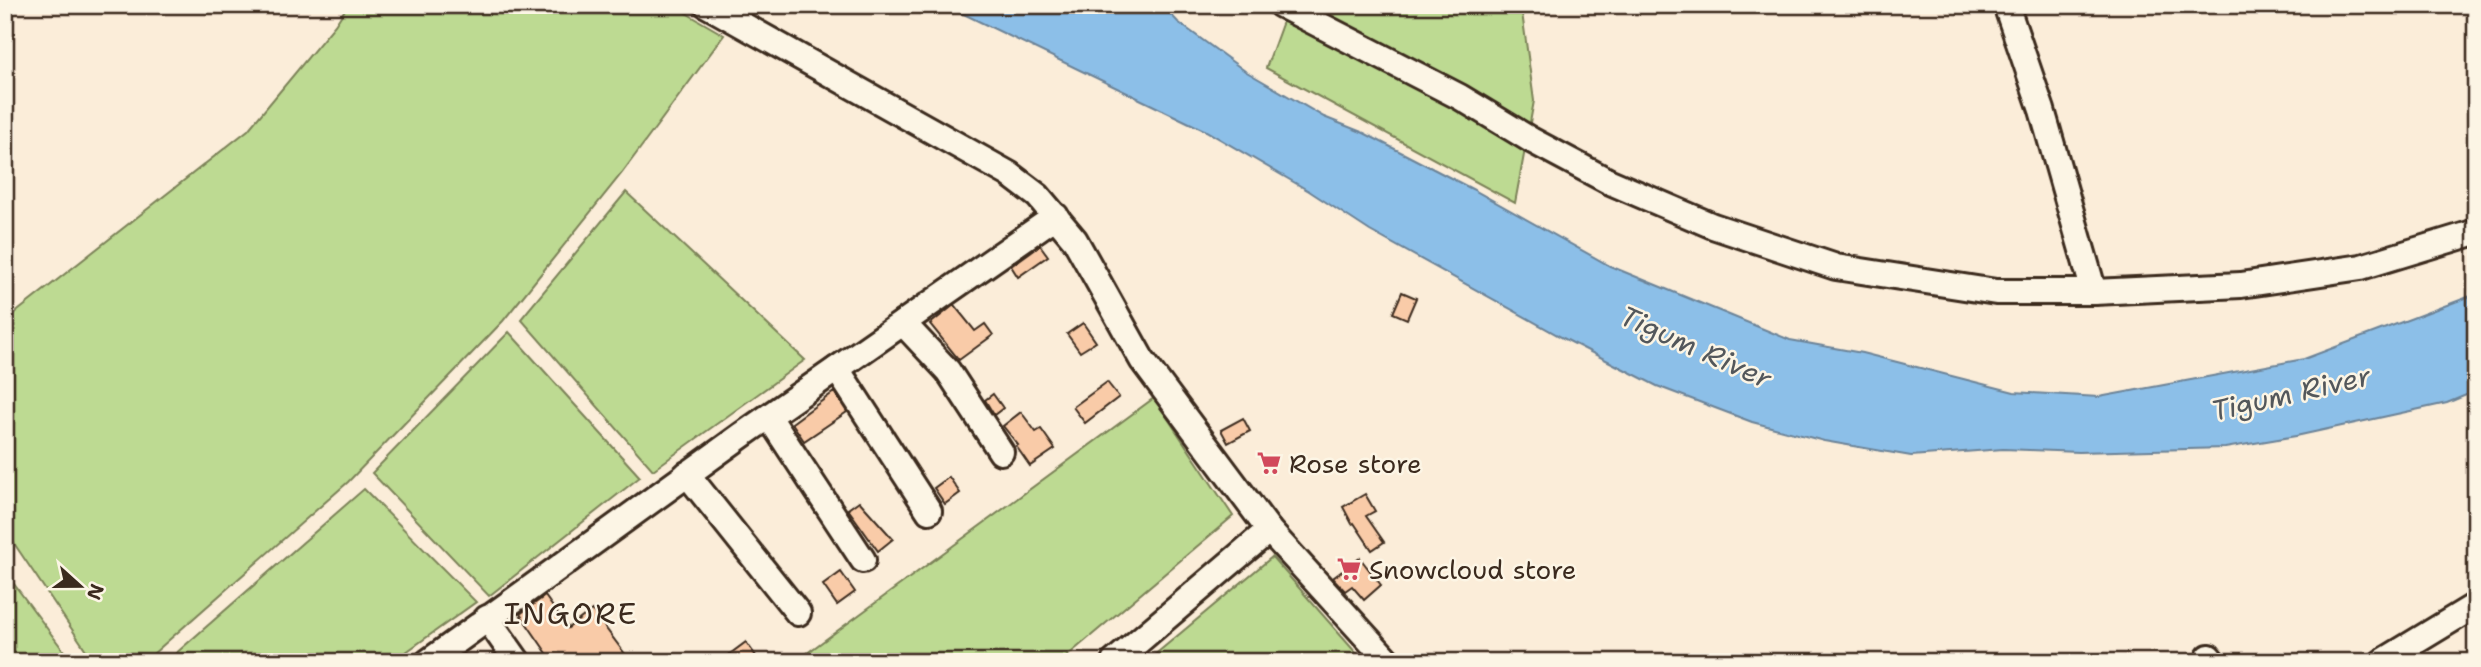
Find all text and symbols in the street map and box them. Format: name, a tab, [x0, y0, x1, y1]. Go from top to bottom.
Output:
water label: Tigum River	[1614, 297, 1779, 398]
water label: Tigum River	[2208, 356, 2375, 430]
place label: Rose store	[1289, 446, 1422, 481]
supermarket icon: Rose store	[1255, 449, 1283, 477]
north arrow	[46, 552, 116, 622]
place label: Snowcloud store	[1369, 552, 1577, 587]
supermarket icon: Snowcloud store	[1335, 555, 1363, 583]
text: N	[81, 580, 110, 603]
district label: INGORE	[504, 593, 638, 634]

